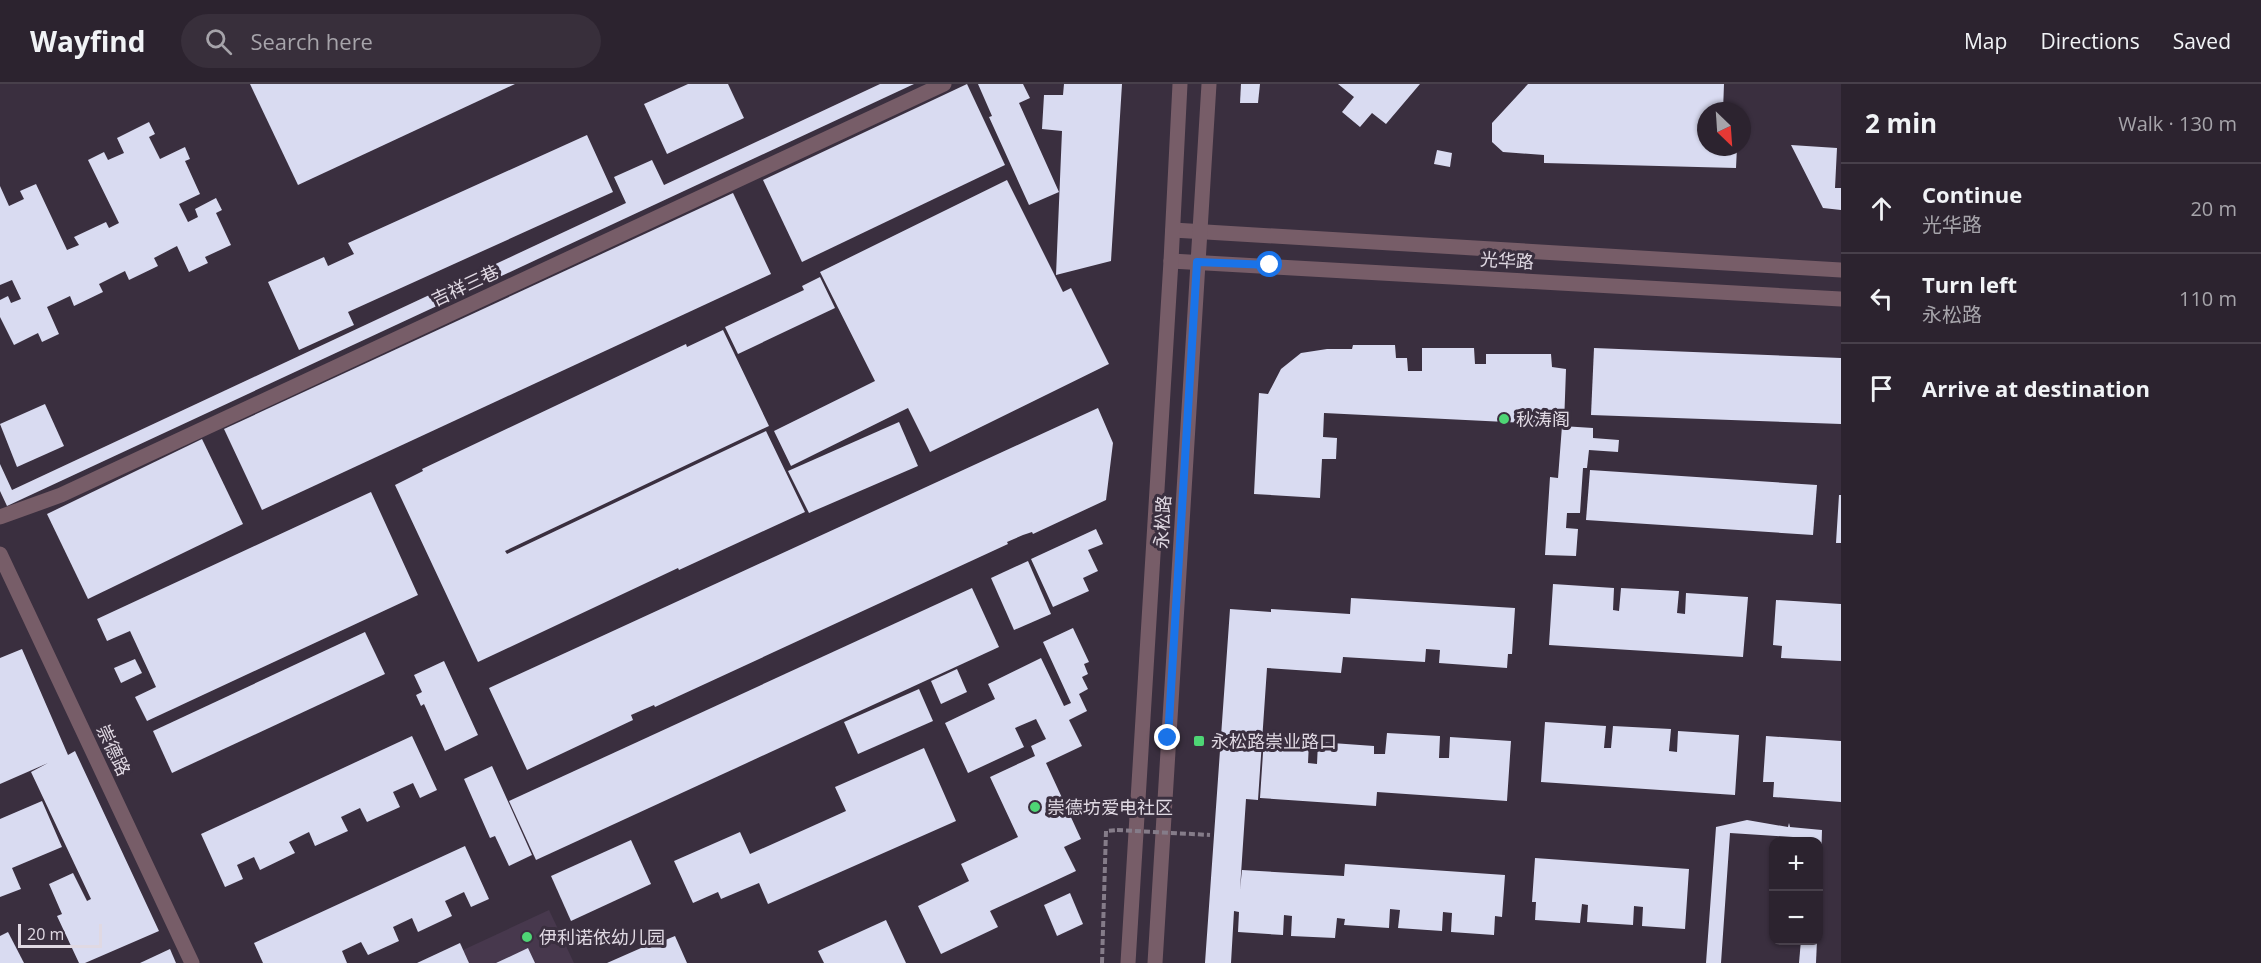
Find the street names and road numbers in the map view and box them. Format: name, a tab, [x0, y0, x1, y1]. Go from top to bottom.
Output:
street label: 光华路	[1479, 247, 1535, 273]
street label: 吉祥三巷	[427, 259, 503, 311]
street label: 永松路	[1149, 494, 1175, 550]
street label: 崇德路	[92, 720, 136, 780]

